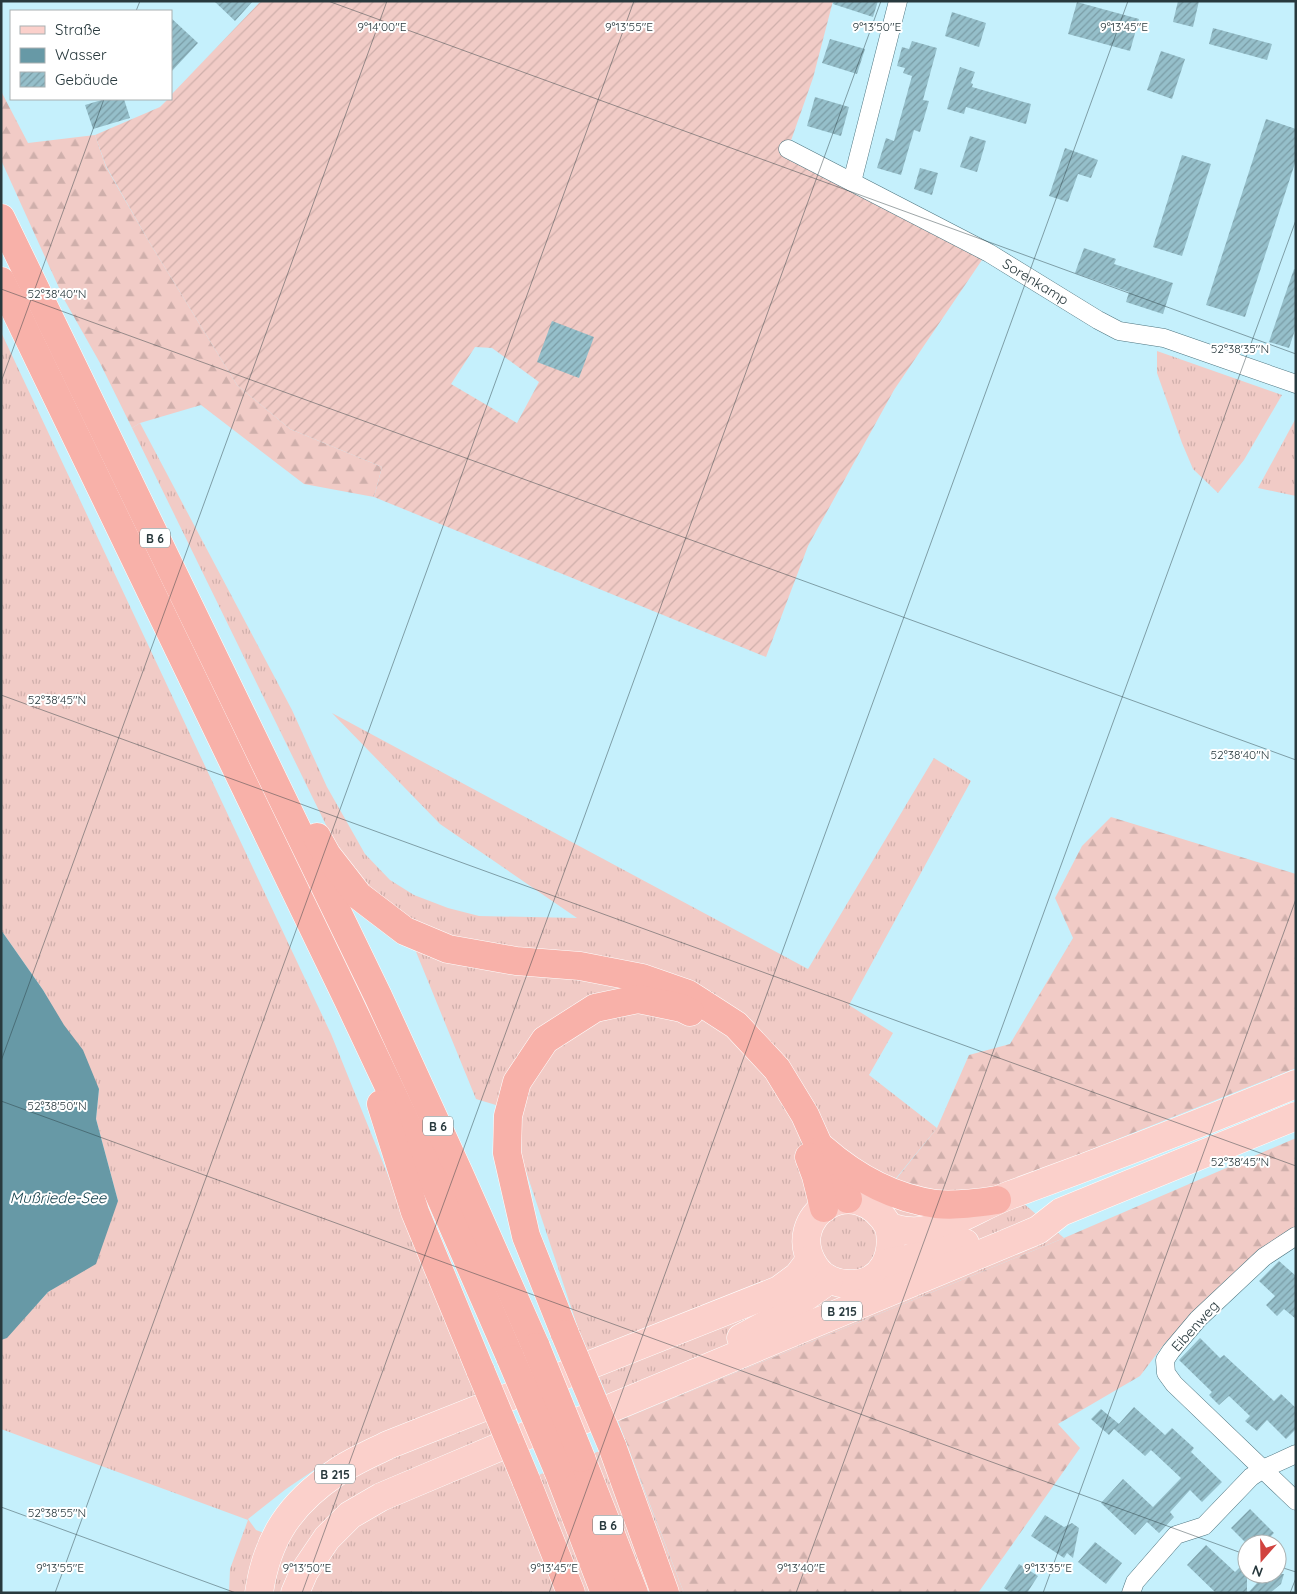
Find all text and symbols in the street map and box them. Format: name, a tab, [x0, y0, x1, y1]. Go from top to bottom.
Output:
legend	[10, 10, 172, 100]
text: 9°14'00"E	[357, 19, 407, 34]
text: 9°13'55"E	[605, 19, 653, 34]
text: 9°13'50"E	[853, 19, 902, 34]
text: 9°13'45"E	[1100, 19, 1148, 34]
text: Straße	[55, 20, 101, 39]
text: Wasser	[55, 45, 107, 64]
text: Gebäude	[55, 70, 118, 89]
street label: Sorenkamp	[999, 254, 1072, 309]
text: 52°38'40"N	[27, 286, 87, 301]
text: 52°38'35"N	[1211, 341, 1269, 356]
road number: B 6	[140, 528, 170, 548]
text: 52°38'45"N	[28, 692, 86, 707]
text: 52°38'40"N	[1210, 747, 1270, 762]
text: 52°38'50"N	[27, 1098, 87, 1113]
road number: B 6	[423, 1116, 453, 1136]
text: 52°38'45"N	[1211, 1154, 1269, 1169]
water label: Mußriede-See	[10, 1188, 107, 1207]
street label: Eibenweg	[1167, 1297, 1223, 1355]
road number: B 215	[822, 1302, 862, 1320]
road number: B 215	[315, 1465, 355, 1484]
text: 52°38'55"N	[28, 1505, 86, 1520]
road number: B 6	[593, 1516, 623, 1534]
north arrow	[1237, 1534, 1287, 1584]
text: 9°13'55"E	[36, 1560, 84, 1575]
text: 9°13'50"E	[283, 1560, 332, 1575]
text: 9°13'45"E	[530, 1560, 578, 1575]
text: 9°13'40"E	[777, 1560, 825, 1575]
text: 9°13'35"E	[1024, 1560, 1072, 1575]
text: N	[1250, 1561, 1265, 1581]

